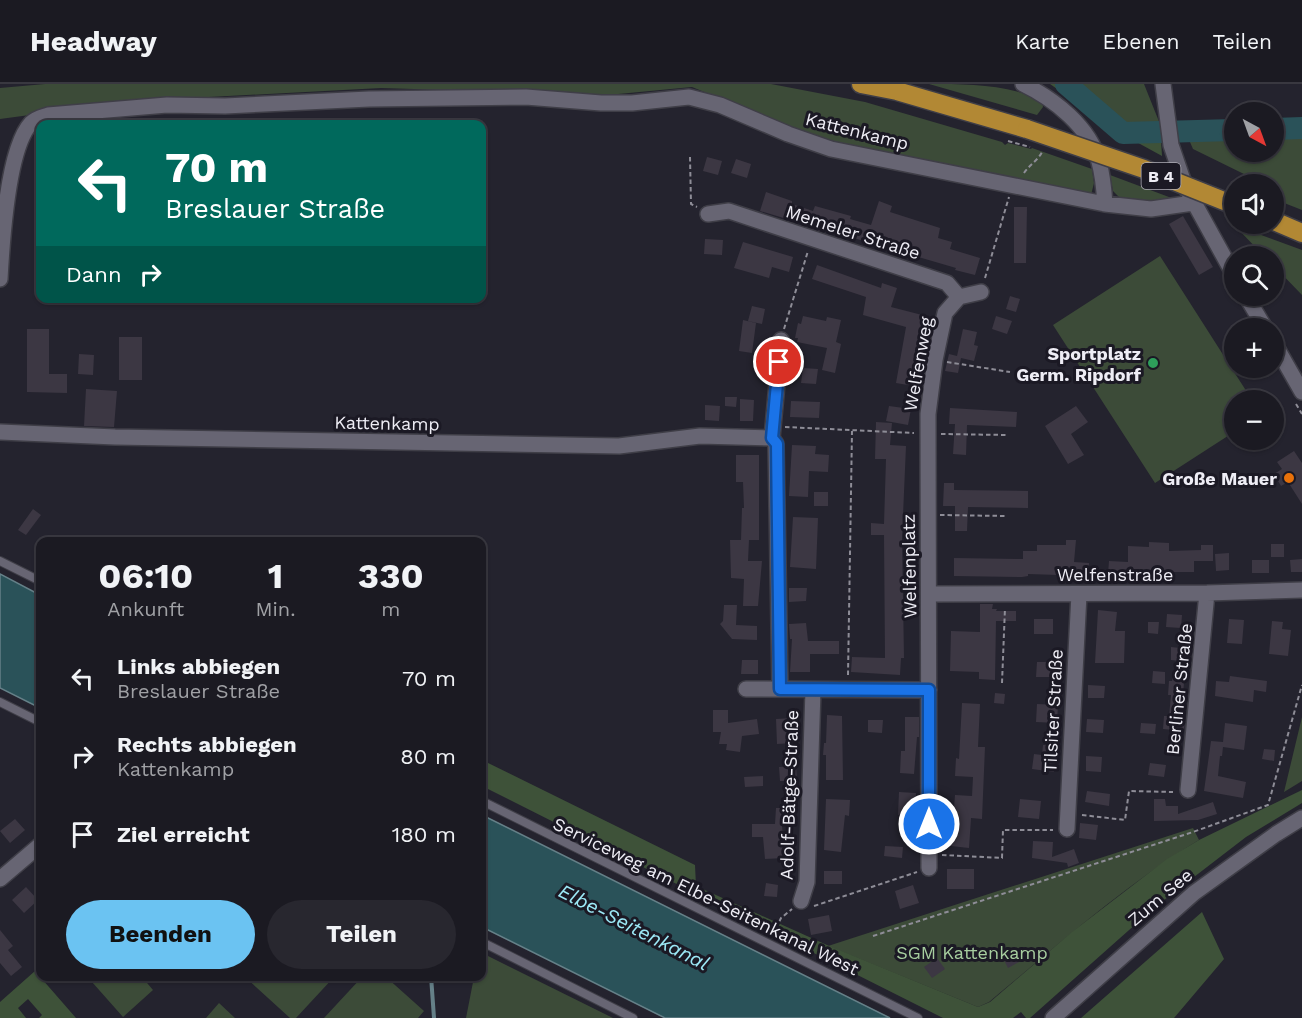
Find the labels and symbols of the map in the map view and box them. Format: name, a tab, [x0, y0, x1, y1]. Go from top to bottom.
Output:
north arrow	[1224, 102, 1284, 162]
street label: Kattenkamp	[803, 108, 911, 154]
road number: B 4	[1142, 163, 1180, 189]
street label: Memeler Straße	[783, 200, 923, 264]
street label: Welfenweg	[899, 315, 937, 413]
pin	[753, 336, 804, 387]
place label: Sportplatz Germ. Ripdorf	[1016, 343, 1142, 385]
marker: Sportplatz Germ. Ripdorf	[1146, 356, 1160, 370]
street label: Kattenkamp	[334, 412, 440, 434]
place label: Große Mauer	[1162, 468, 1277, 489]
marker: Große Mauer	[1282, 471, 1296, 485]
street label: Welfenplatz	[898, 513, 920, 619]
street label: Welfenstraße	[1057, 564, 1173, 585]
street label: Berliner Straße	[1162, 622, 1196, 756]
street label: Tilsiter Straße	[1039, 649, 1067, 773]
street label: Adolf-Bätge-Straße	[776, 710, 802, 880]
position arrow	[897, 792, 961, 856]
street label: Serviceweg am Elbe-Seitenkanal West	[549, 812, 863, 980]
street label: Zum See	[1123, 864, 1197, 930]
water label: Elbe-Seitenkanal	[555, 879, 713, 975]
park label: SGM Kattenkamp	[896, 942, 1048, 963]

